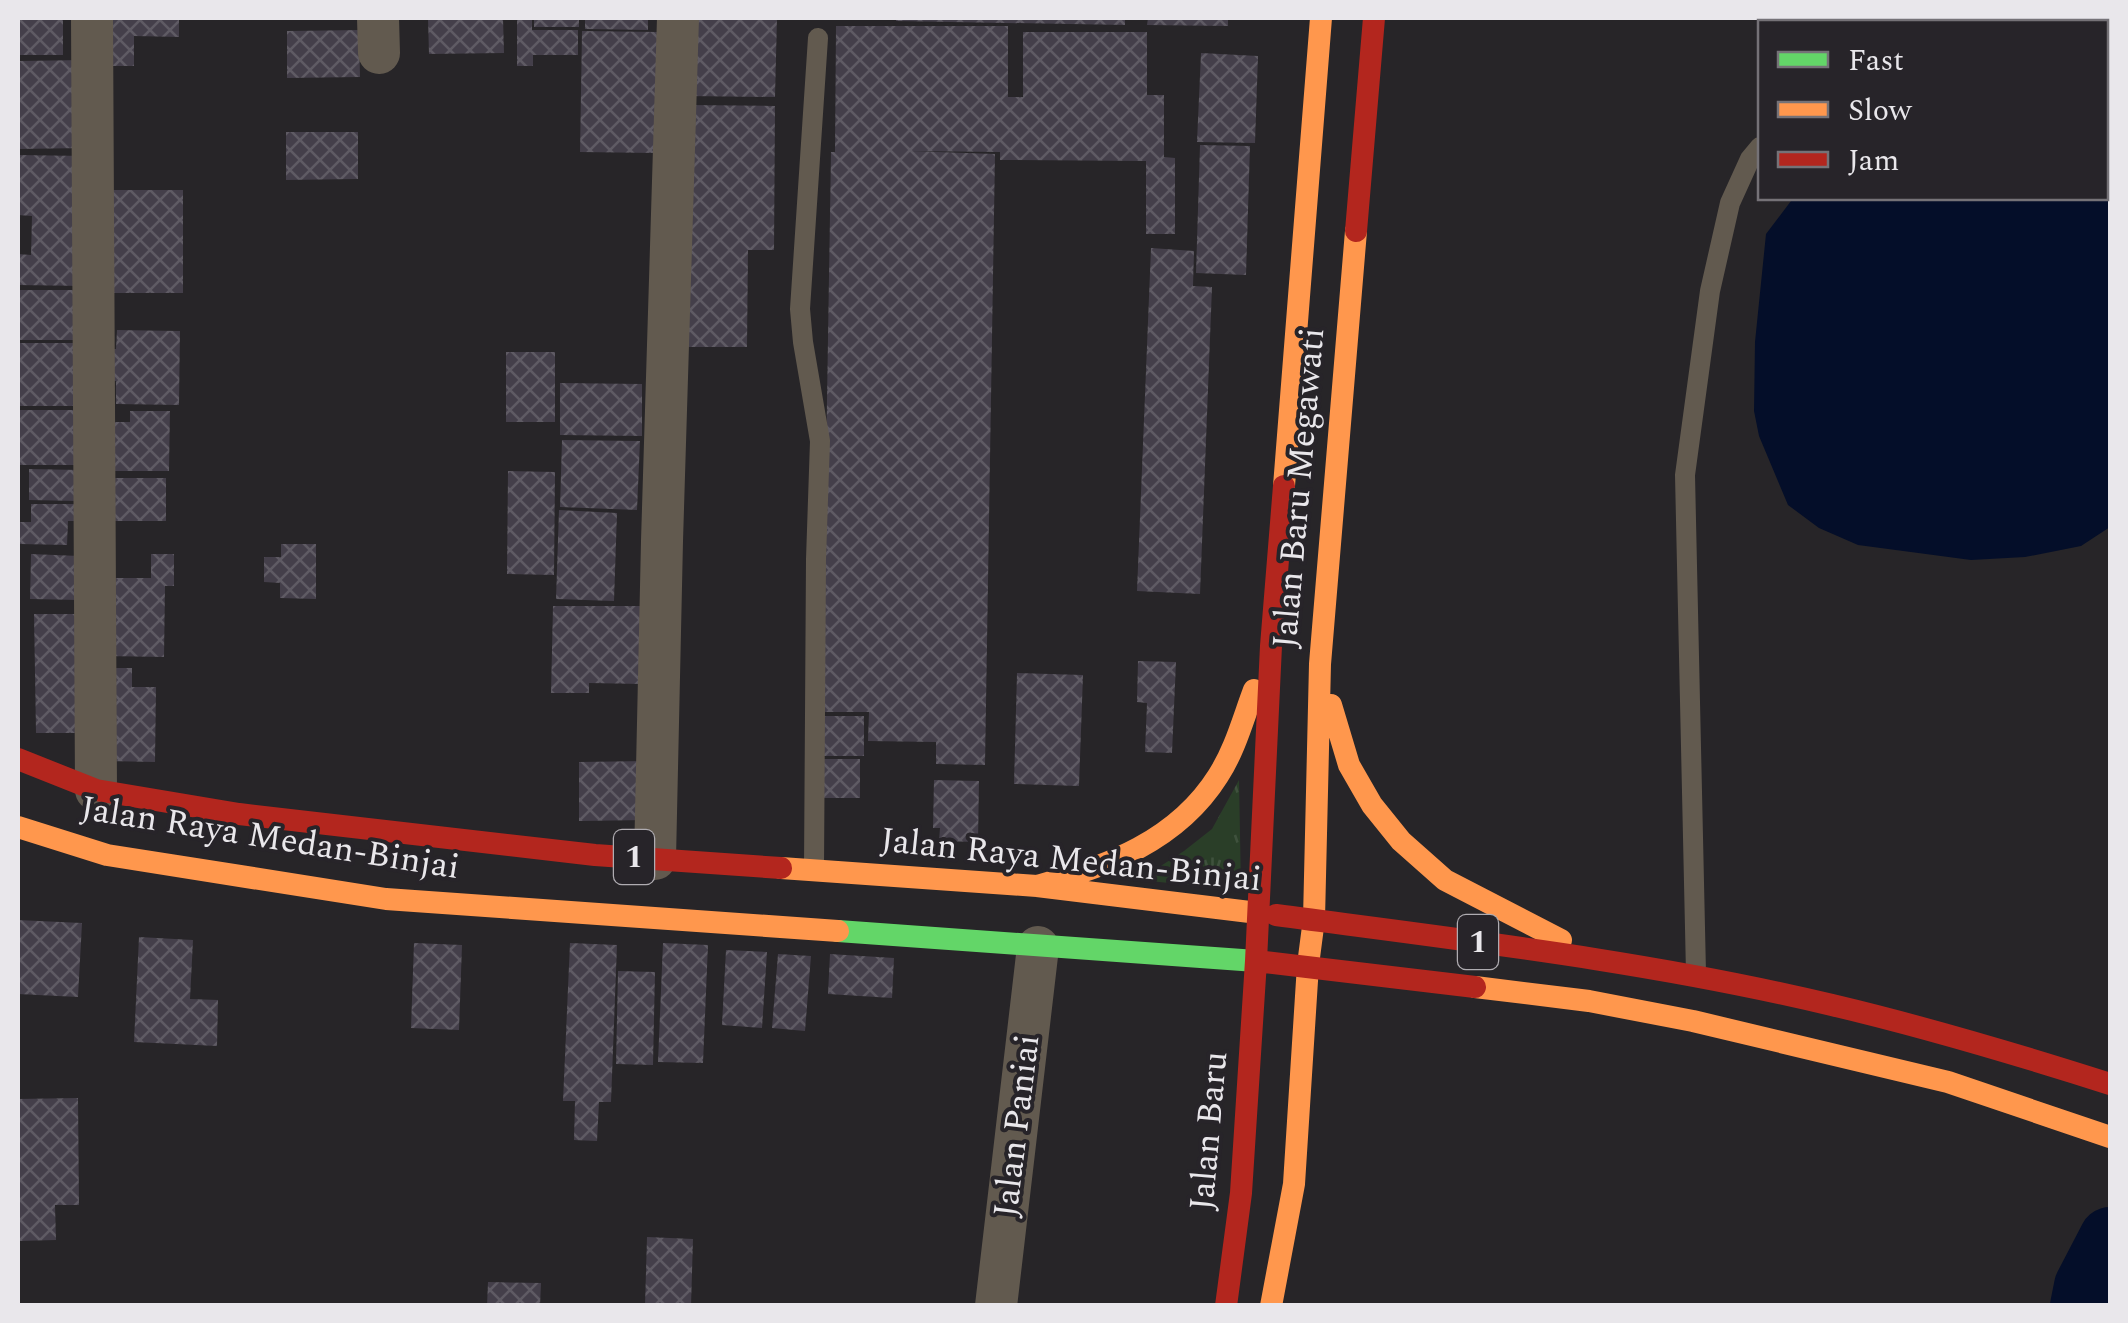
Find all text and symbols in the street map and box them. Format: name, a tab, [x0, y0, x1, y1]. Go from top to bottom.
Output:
legend	[1758, 20, 2108, 200]
text: Fast	[1848, 38, 1904, 84]
text: Slow	[1848, 88, 1913, 134]
text: Jam	[1848, 138, 1899, 184]
street label: Jalan Baru Megawati	[1259, 325, 1339, 651]
street label: Jalan Raya Medan-Binjai	[77, 782, 463, 894]
street label: Jalan Raya Medan-Binjai	[878, 814, 1264, 906]
road number: 1	[614, 830, 654, 884]
road number: 1	[1458, 915, 1498, 969]
street label: Jalan Paniai	[979, 1031, 1055, 1221]
street label: Jalan Baru	[1176, 1049, 1242, 1213]

